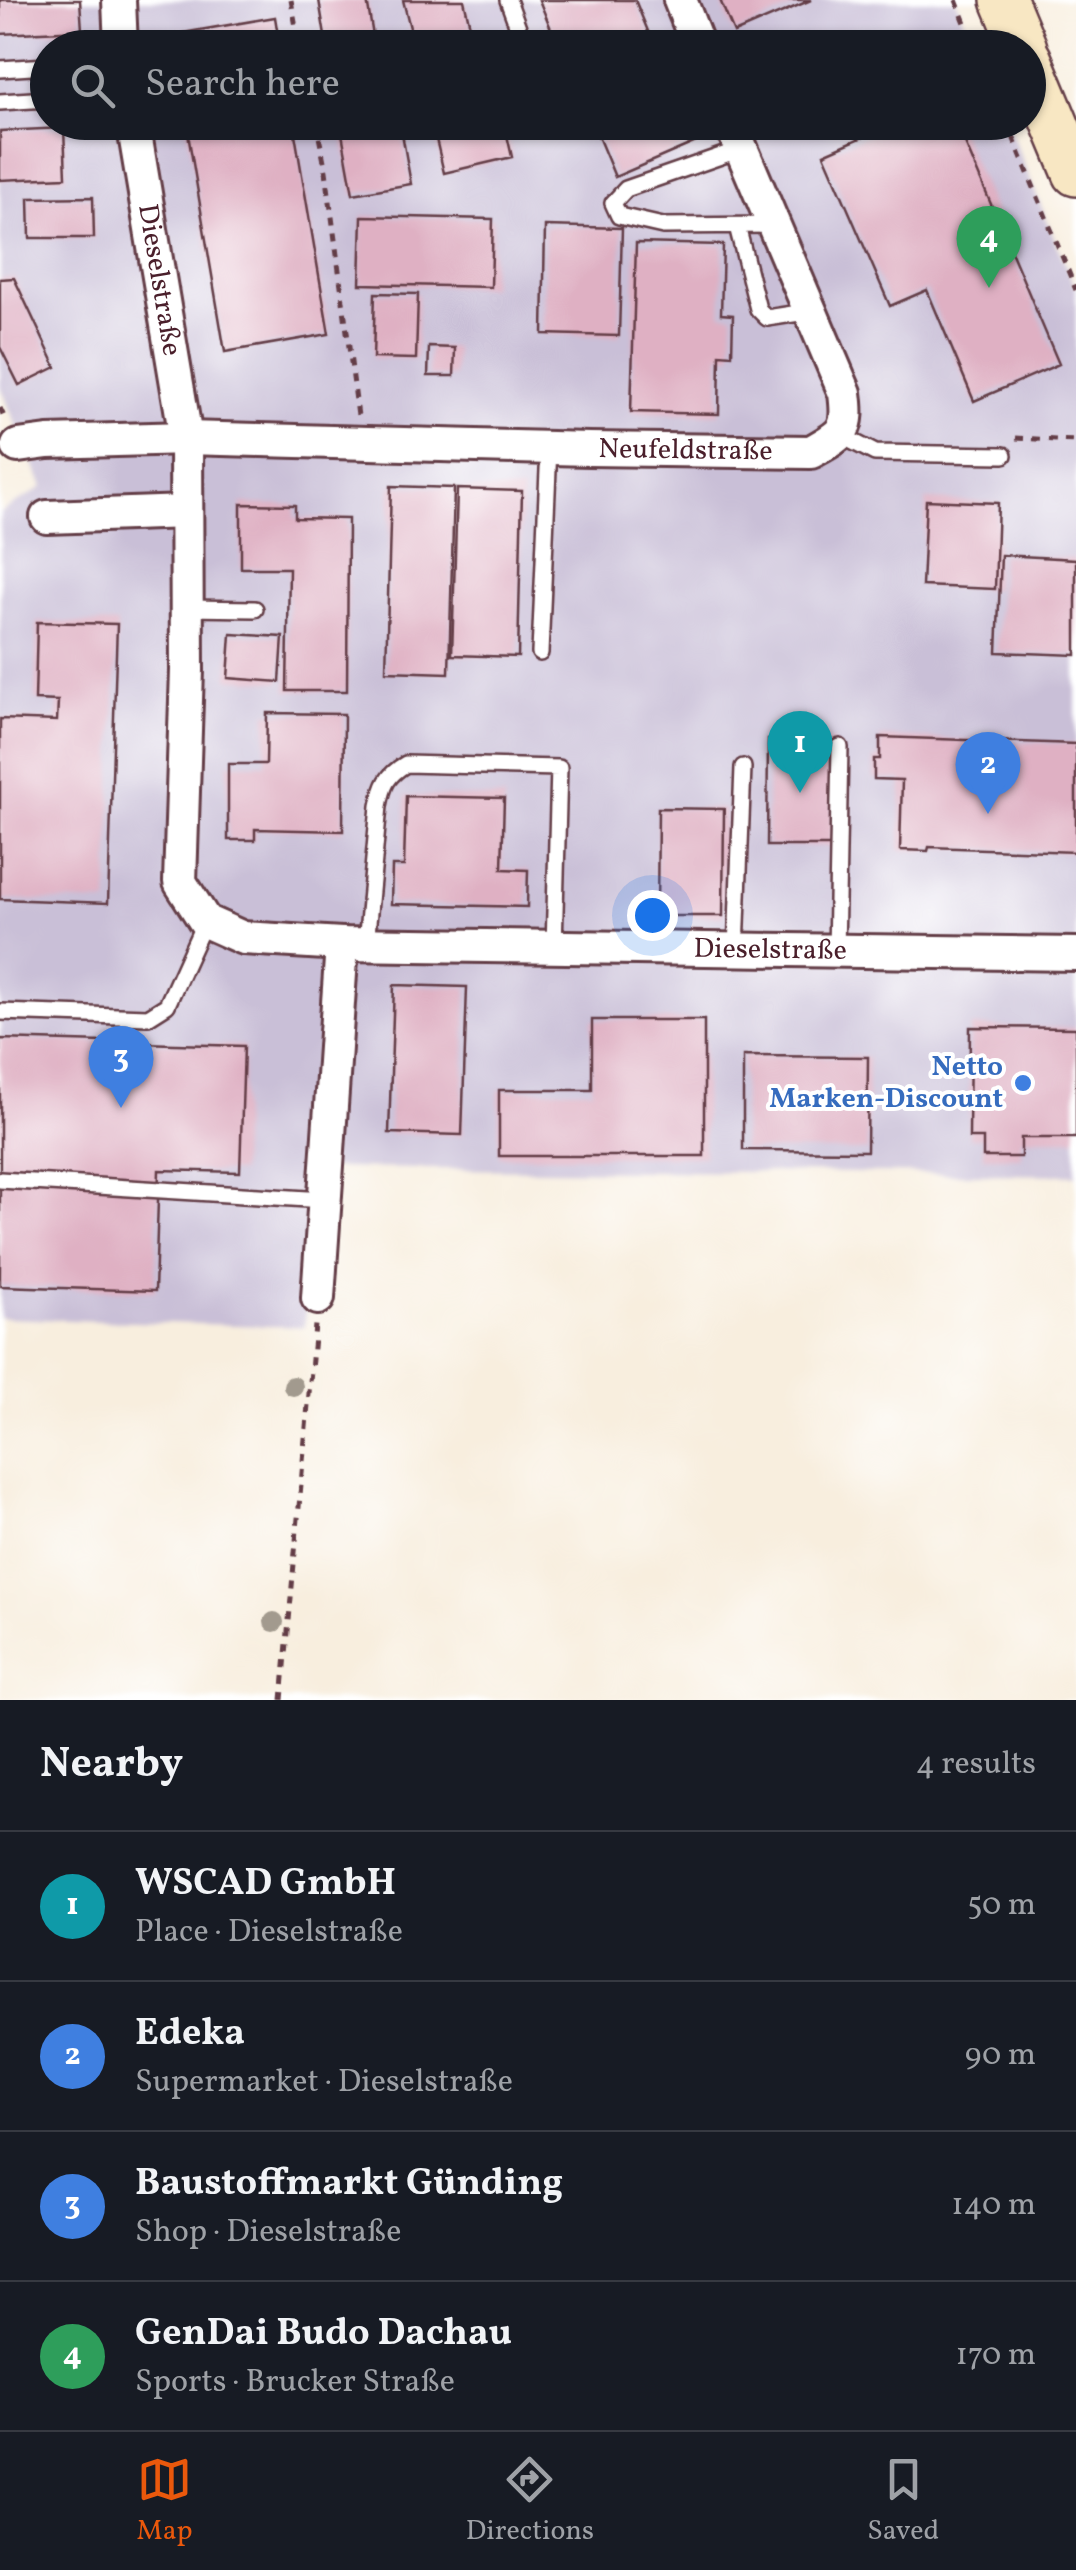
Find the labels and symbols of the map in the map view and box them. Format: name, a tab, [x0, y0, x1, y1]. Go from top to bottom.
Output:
street label: Dieselstraße	[128, 201, 191, 359]
pin: 4	[956, 206, 1022, 288]
street label: Neufeldstraße	[598, 430, 773, 471]
pin: 1	[768, 710, 832, 793]
pin: 2	[956, 732, 1020, 814]
your location	[627, 890, 678, 941]
street label: Dieselstraße	[693, 929, 847, 970]
pin: 3	[88, 1026, 154, 1108]
place label: Netto Marken-Discount	[769, 1048, 1003, 1119]
marker: Netto Marken-Discount	[1012, 1072, 1034, 1094]

